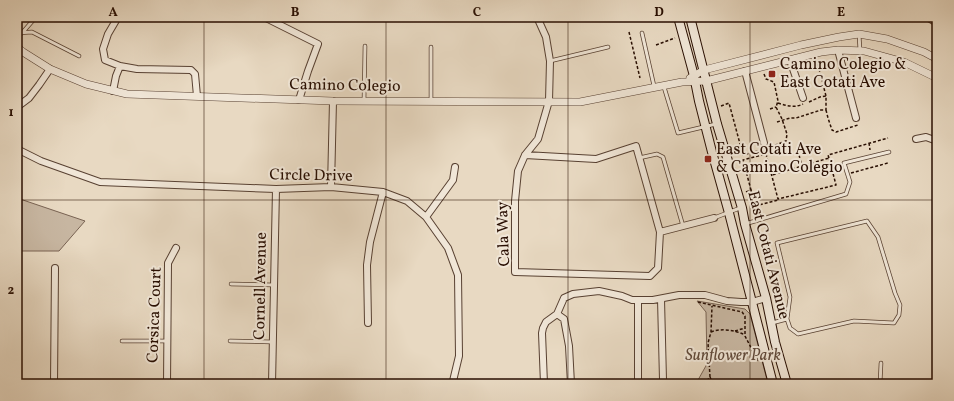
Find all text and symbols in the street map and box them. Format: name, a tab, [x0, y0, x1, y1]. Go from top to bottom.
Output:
text: A	[108, 4, 118, 22]
text: B	[291, 4, 300, 22]
text: C	[473, 4, 481, 22]
text: D	[654, 4, 664, 22]
text: E	[837, 4, 845, 22]
place label: Camino Colegio & East Cotati Ave	[780, 54, 906, 94]
marker: Camino Colegio & East Cotati Ave	[767, 69, 777, 79]
street label: Camino Colegio	[289, 74, 401, 98]
text: 1	[8, 104, 14, 122]
place label: East Cotati Ave & Camino Colegio	[716, 139, 842, 179]
marker: East Cotati Ave & Camino Colegio	[703, 154, 713, 164]
street label: Circle Drive	[269, 164, 353, 188]
street label: East Cotati Avenue	[741, 189, 795, 321]
street label: Cala Way	[492, 201, 516, 267]
street label: Cornell Avenue	[249, 232, 273, 340]
street label: Corsica Court	[142, 266, 168, 363]
text: 2	[8, 282, 15, 300]
park label: Sunflower Park	[685, 345, 781, 367]

